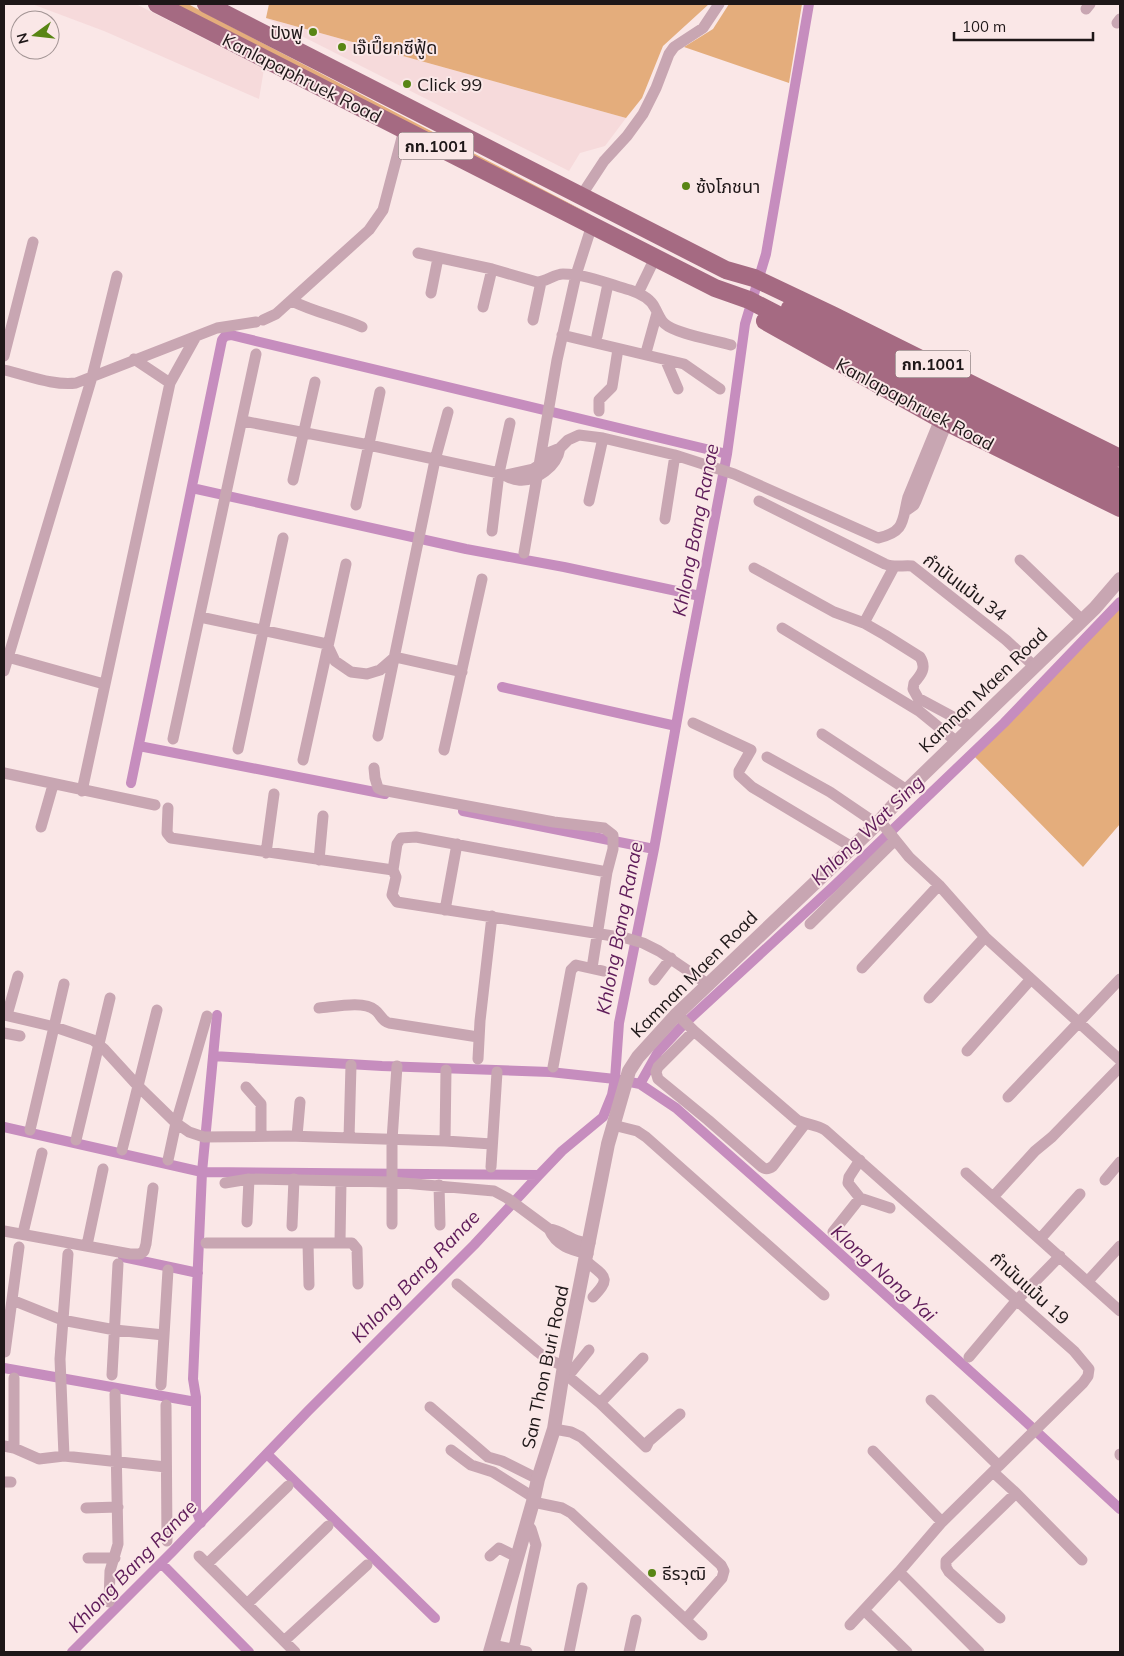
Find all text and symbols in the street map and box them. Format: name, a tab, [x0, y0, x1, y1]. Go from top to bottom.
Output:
north arrow	[10, 10, 60, 60]
scale bar	[954, 10, 1093, 42]
text: 100 m	[962, 17, 1006, 36]
place label: ปังฟู	[270, 21, 303, 45]
marker: ปังฟู	[307, 26, 319, 38]
street label: Kanlapaphruek Road	[219, 28, 385, 128]
text: N	[12, 31, 33, 46]
place label: เจ๊เปี๊ยกซีฟู้ด	[352, 35, 437, 60]
marker: เจ๊เปี๊ยกซีฟู้ด	[336, 41, 348, 53]
place label: Click 99	[417, 73, 482, 96]
marker: Click 99	[401, 78, 413, 90]
road number: กท.1001	[398, 132, 474, 160]
place label: ซ้งโภชนา	[696, 175, 760, 198]
marker: ซ้งโภชนา	[680, 180, 692, 192]
road number: กท.1001	[896, 350, 970, 378]
street label: Kanlapaphruek Road	[832, 353, 998, 455]
water label: Khlong Bang Ranae	[666, 442, 724, 618]
street label: กำนันแม้น 34	[919, 548, 1012, 626]
street label: Kamnan Maen Road	[914, 623, 1052, 757]
water label: Khlong Wat Sing	[805, 770, 929, 890]
water label: Khlong Bang Ranae	[590, 840, 648, 1016]
street label: Kamnan Maen Road	[626, 906, 762, 1042]
water label: Khlong Bang Ranae	[345, 1205, 485, 1347]
water label: Klong Nong Yai	[826, 1219, 942, 1327]
street label: กำนันแม้น 19	[986, 1246, 1074, 1330]
street label: San Thon Buri Road	[516, 1283, 574, 1451]
water label: Khlong Bang Ranae	[62, 1495, 202, 1637]
place label: ธีรวุฒิ	[662, 1562, 706, 1585]
marker: ธีรวุฒิ	[646, 1567, 658, 1579]

